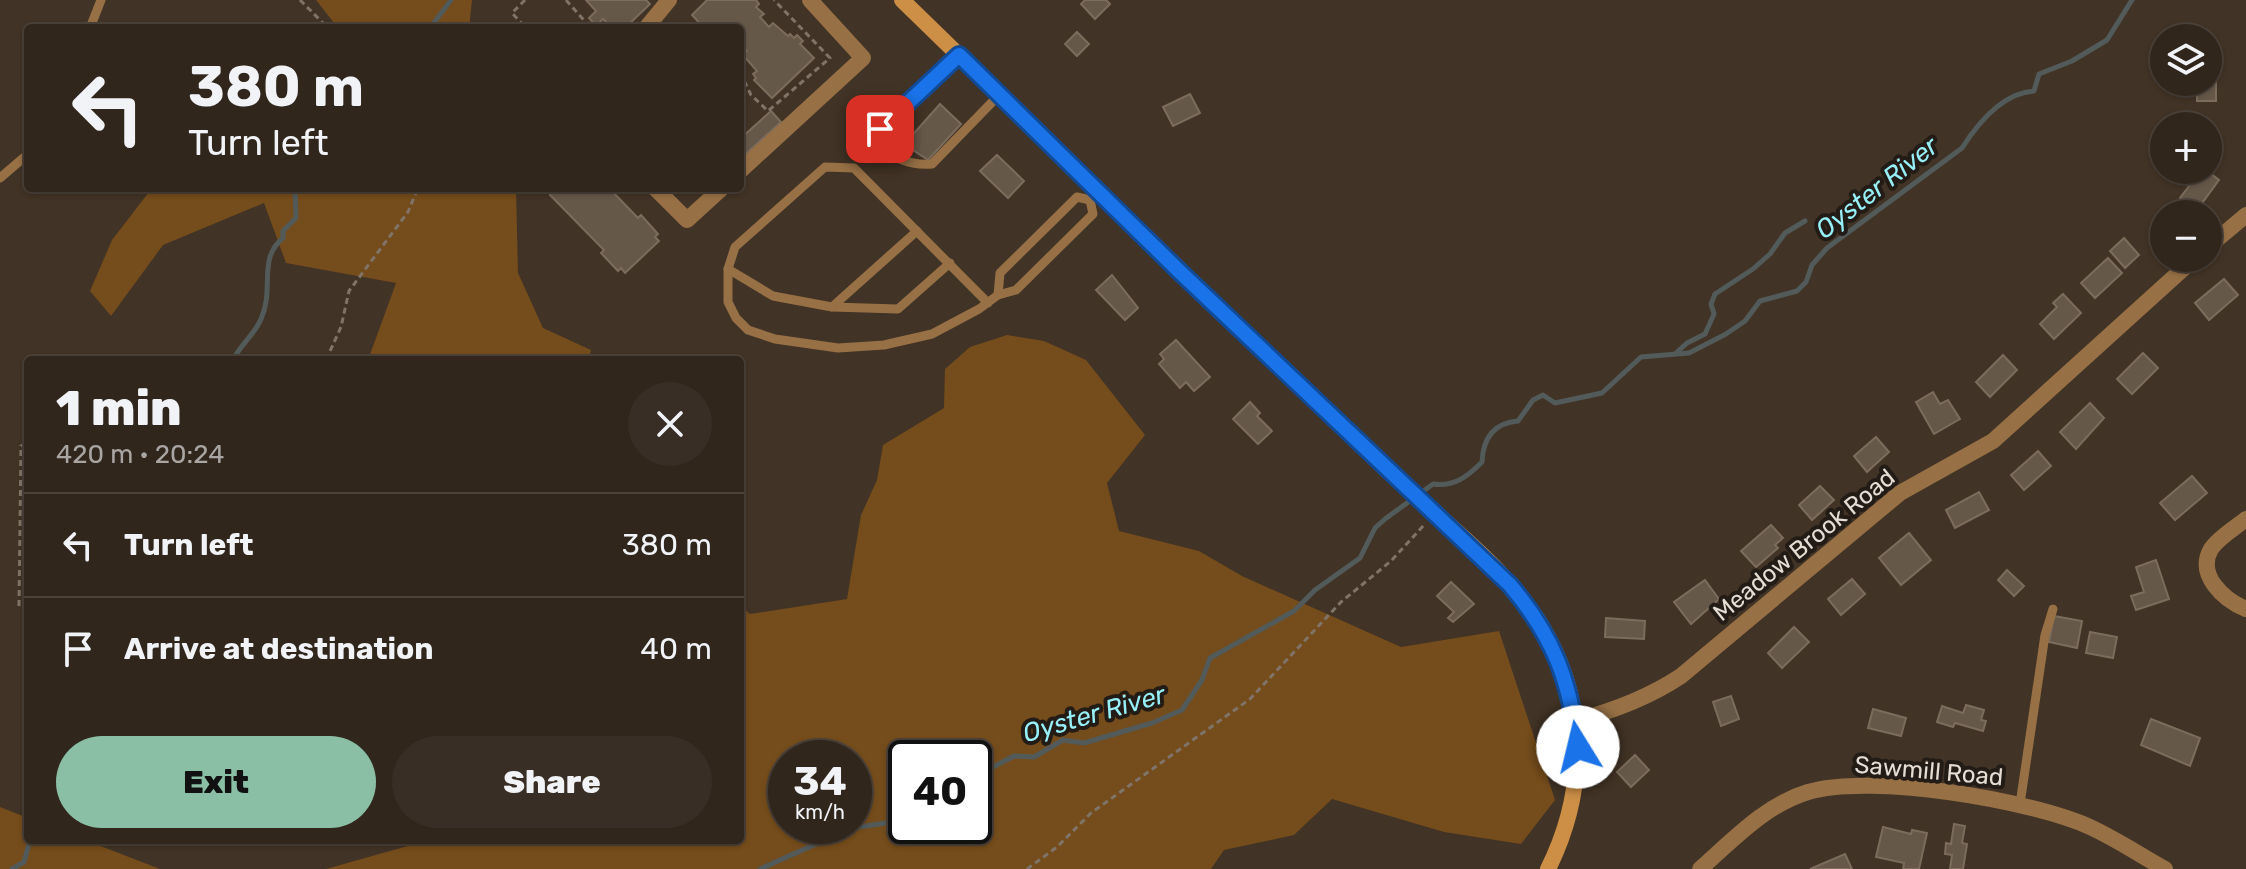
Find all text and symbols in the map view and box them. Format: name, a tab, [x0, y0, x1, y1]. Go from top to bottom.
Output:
map controls	[2150, 24, 2222, 272]
button: layers	[2150, 24, 2222, 96]
text: 380 m	[188, 54, 364, 120]
icon: left	[56, 56, 160, 160]
pin	[846, 95, 914, 163]
icon: arrive	[858, 107, 902, 151]
button: +	[2150, 112, 2222, 184]
text: Turn left	[188, 121, 329, 164]
water label: Oyster River	[1810, 130, 1945, 245]
button: −	[2150, 200, 2222, 272]
text: 1 min	[56, 380, 182, 437]
button: close	[628, 382, 712, 466]
text: 420 m · 20:24	[56, 439, 224, 470]
street label: Meadow Brook Road	[1708, 463, 1900, 627]
icon: left	[56, 523, 100, 567]
text: Turn left	[124, 527, 254, 563]
text: 380 m	[622, 527, 712, 563]
icon: arrive	[56, 627, 100, 671]
text: Arrive at destination	[124, 631, 434, 667]
text: 40 m	[640, 631, 712, 667]
water label: Oyster River	[1019, 679, 1170, 749]
position arrow	[1536, 705, 1620, 789]
button: Exit	[56, 736, 376, 828]
button: Share	[392, 736, 712, 828]
speed limit sign: 40	[888, 740, 992, 844]
street label: Sawmill Road	[1854, 751, 2004, 791]
text: 34	[793, 758, 847, 805]
text: km/h	[795, 800, 845, 824]

